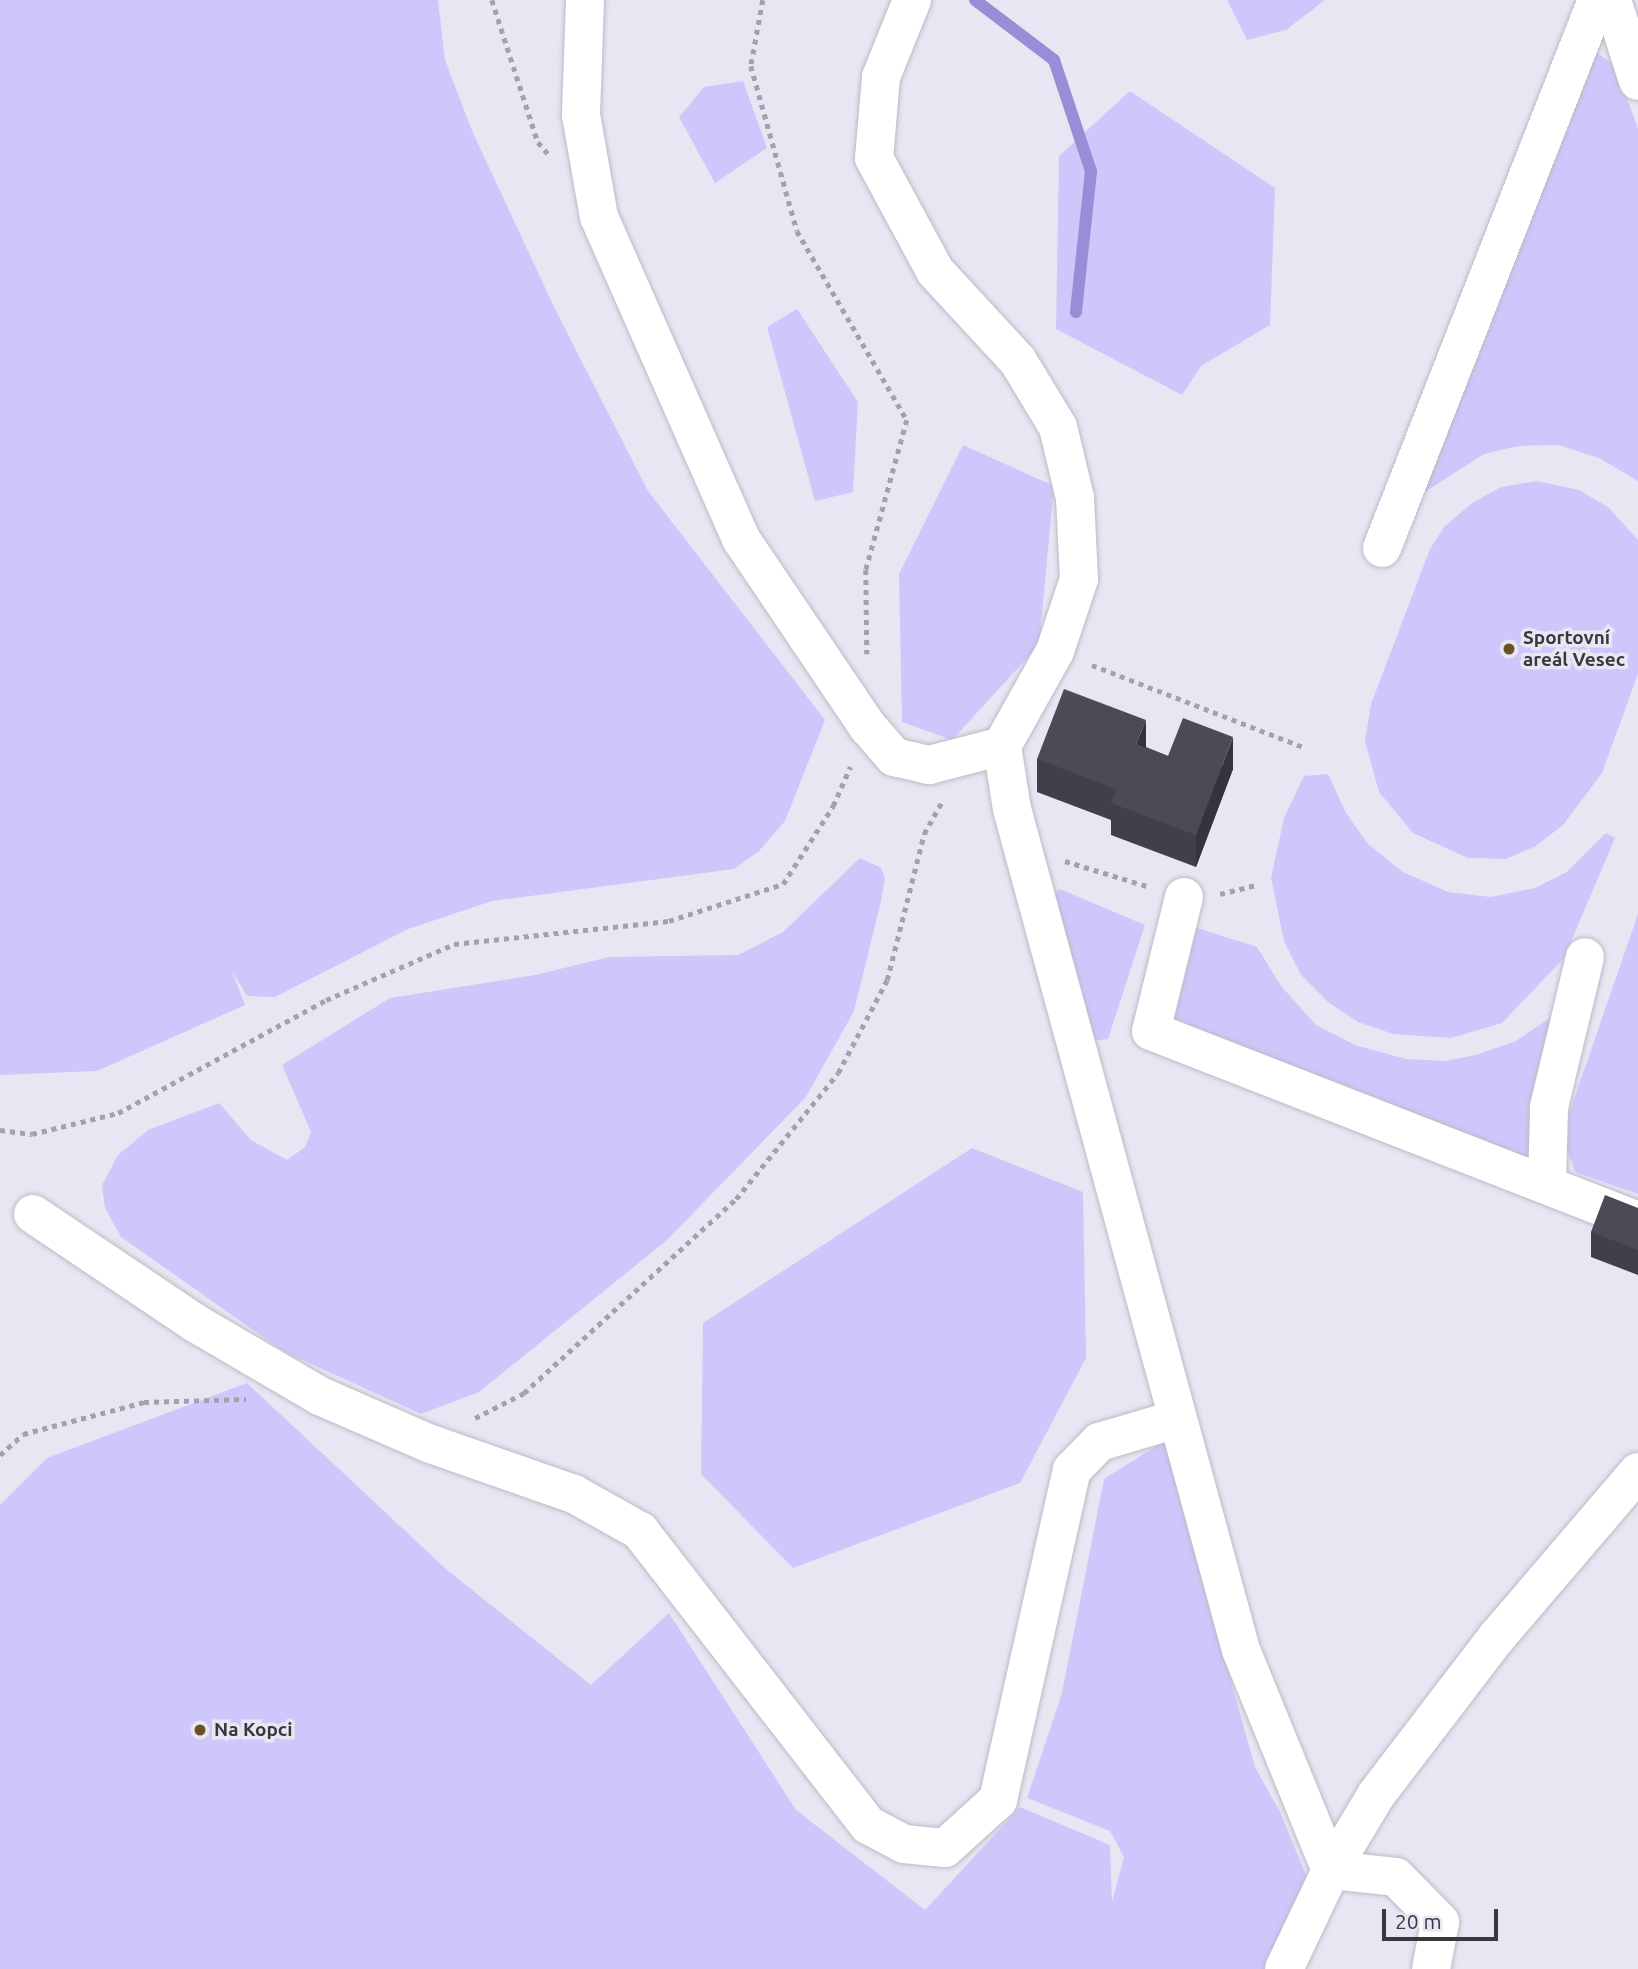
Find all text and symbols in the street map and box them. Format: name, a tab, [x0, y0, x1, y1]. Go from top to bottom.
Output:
place label: Sportovní areál Vesec	[1523, 627, 1625, 671]
marker: Sportovní areál Vesec	[1501, 641, 1517, 657]
place label: Na Kopci	[214, 1719, 292, 1741]
marker: Na Kopci	[192, 1722, 208, 1738]
scale bar	[1386, 1896, 1502, 1940]
text: 20 m	[1395, 1909, 1442, 1933]

